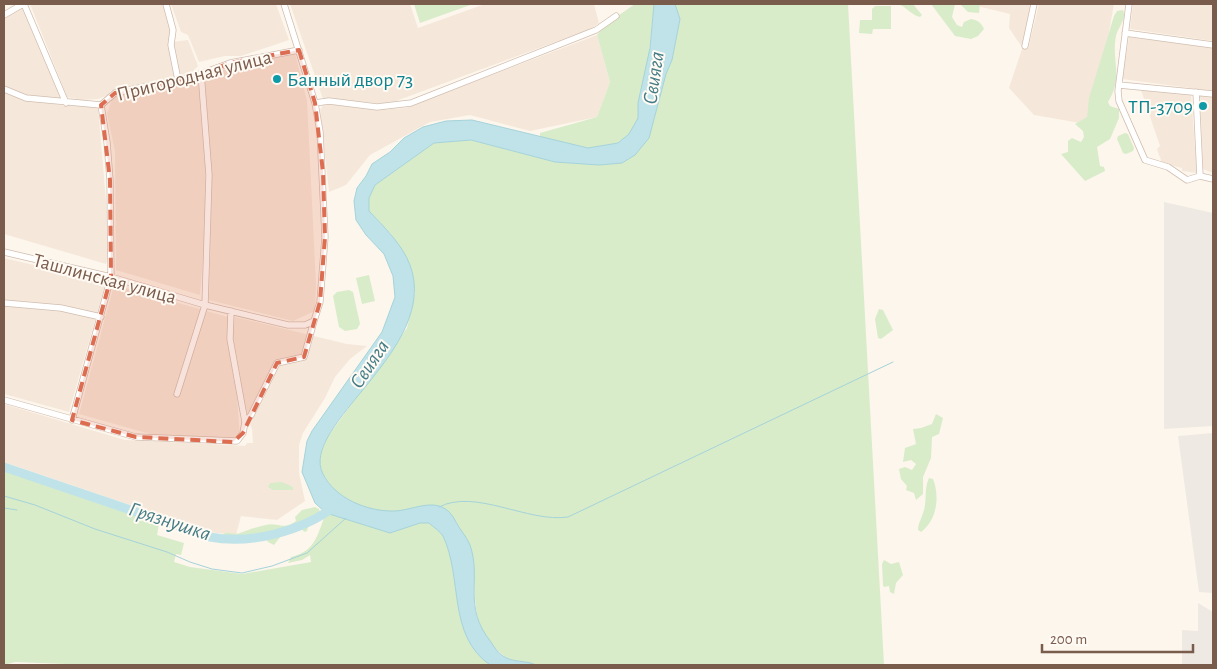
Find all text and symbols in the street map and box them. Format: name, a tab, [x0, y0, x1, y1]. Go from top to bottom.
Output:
street label: Пригородная улица	[115, 47, 274, 105]
water label: Свияга	[639, 50, 668, 106]
place label: Банный двор 73	[287, 70, 413, 90]
marker: Банный двор 73	[271, 73, 283, 85]
place label: ТП-3709	[1128, 97, 1193, 117]
marker: ТП-3709	[1197, 100, 1209, 112]
street label: Ташлинская улица	[31, 250, 178, 308]
water label: Свияга	[346, 336, 393, 392]
water label: Грязнушка	[126, 498, 213, 546]
scale bar	[1042, 622, 1193, 654]
text: 200 m	[1050, 632, 1087, 647]

